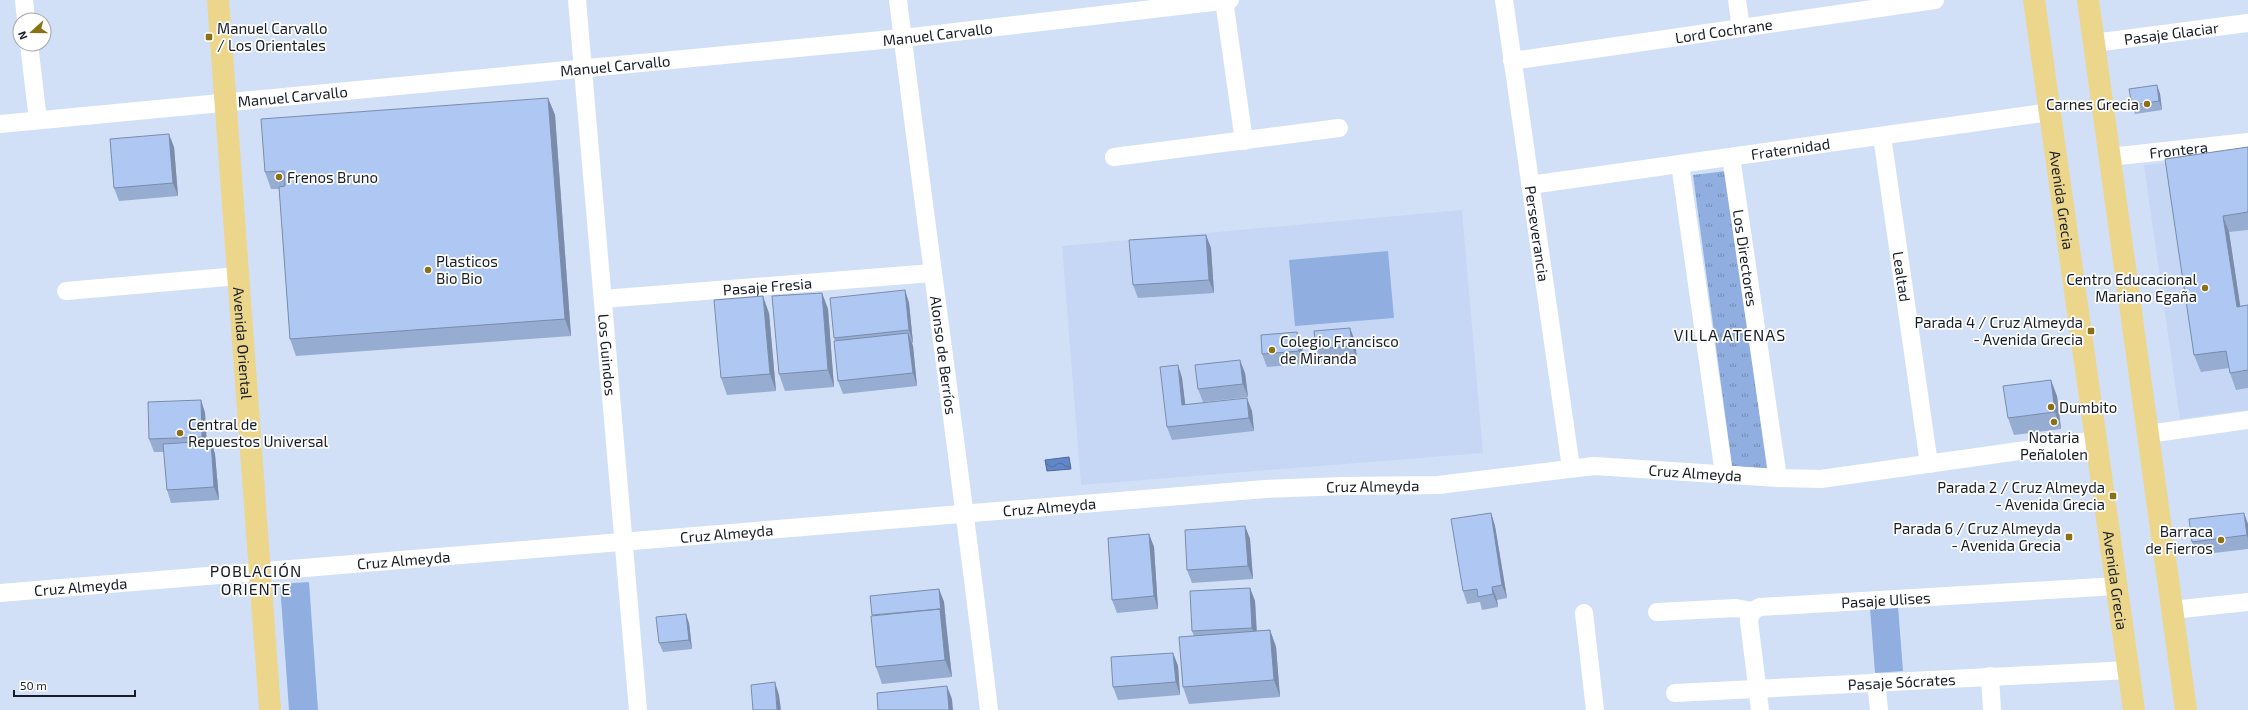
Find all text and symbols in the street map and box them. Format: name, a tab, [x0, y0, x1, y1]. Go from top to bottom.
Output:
north arrow	[12, 12, 52, 52]
street label: Lord Cochrane	[1674, 15, 1774, 46]
street label: Pasaje Glaciar	[2123, 18, 2220, 48]
place label: Manuel Carvallo / Los Orientales	[217, 19, 327, 54]
street label: Manuel Carvallo	[882, 19, 994, 49]
text: N	[15, 30, 30, 42]
marker: Manuel Carvallo / Los Orientales	[204, 32, 214, 42]
street label: Manuel Carvallo	[559, 51, 671, 80]
street label: Manuel Carvallo	[237, 82, 349, 110]
place label: Carnes Grecia	[2046, 95, 2139, 113]
marker: Carnes Grecia	[2142, 99, 2152, 109]
street label: Fraternidad	[1750, 134, 1831, 163]
street label: Frontera	[2148, 137, 2209, 162]
street label: Avenida Grecia	[2046, 149, 2078, 251]
place label: Frenos Bruno	[287, 168, 378, 186]
marker: Frenos Bruno	[274, 172, 284, 182]
street label: Perseverancia	[1522, 184, 1553, 283]
street label: Los Directores	[1730, 208, 1762, 308]
street label: Lealtad	[1890, 250, 1915, 303]
place label: Plasticos Bio Bio	[436, 252, 498, 287]
marker: Plasticos Bio Bio	[423, 265, 433, 275]
place label: Centro Educacional Mariano Egaña	[2066, 270, 2198, 305]
street label: Pasaje Fresia	[722, 274, 813, 298]
marker: Centro Educacional Mariano Egaña	[2200, 283, 2210, 293]
street label: Avenida Oriental	[230, 286, 256, 400]
street label: Alonso de Berríos	[927, 294, 961, 416]
street label: Los Guindos	[595, 313, 620, 397]
place label: Parada 4 / Cruz Almeyda - Avenida Grecia	[1915, 313, 2083, 348]
district label: VILLA ATENAS	[1674, 325, 1786, 344]
marker: Parada 4 / Cruz Almeyda - Avenida Grecia	[2086, 326, 2096, 336]
place label: Colegio Francisco de Miranda	[1280, 332, 1399, 367]
marker: Colegio Francisco de Miranda	[1267, 345, 1277, 355]
place label: Dumbito	[2059, 398, 2117, 416]
marker: Dumbito	[2046, 402, 2056, 412]
place label: Central de Repuestos Universal	[188, 415, 329, 450]
marker: Notaria Peñalolen	[2049, 417, 2059, 427]
marker: Central de Repuestos Universal	[175, 428, 185, 438]
place label: Notaria Peñalolen	[2020, 428, 2088, 463]
street label: Cruz Almeyda	[1648, 461, 1743, 485]
street label: Cruz Almeyda	[1326, 476, 1420, 496]
place label: Parada 2 / Cruz Almeyda - Avenida Grecia	[1937, 478, 2105, 513]
marker: Parada 2 / Cruz Almeyda - Avenida Grecia	[2108, 491, 2118, 501]
street label: Cruz Almeyda	[1002, 494, 1097, 520]
place label: Parada 6 / Cruz Almeyda - Avenida Grecia	[1893, 519, 2061, 554]
street label: Cruz Almeyda	[679, 520, 774, 546]
place label: Barraca de Fierros	[2145, 522, 2213, 557]
street label: Avenida Grecia	[2100, 529, 2132, 631]
marker: Parada 6 / Cruz Almeyda - Avenida Grecia	[2064, 532, 2074, 542]
marker: Barraca de Fierros	[2216, 535, 2226, 545]
street label: Cruz Almeyda	[356, 547, 451, 573]
district label: POBLACIÓN ORIENTE	[210, 561, 302, 598]
street label: Cruz Almeyda	[33, 574, 128, 599]
street label: Pasaje Ulises	[1841, 588, 1931, 611]
street label: Pasaje Sócrates	[1847, 670, 1956, 693]
scale bar	[14, 672, 135, 698]
text: 50 m	[20, 678, 47, 692]

